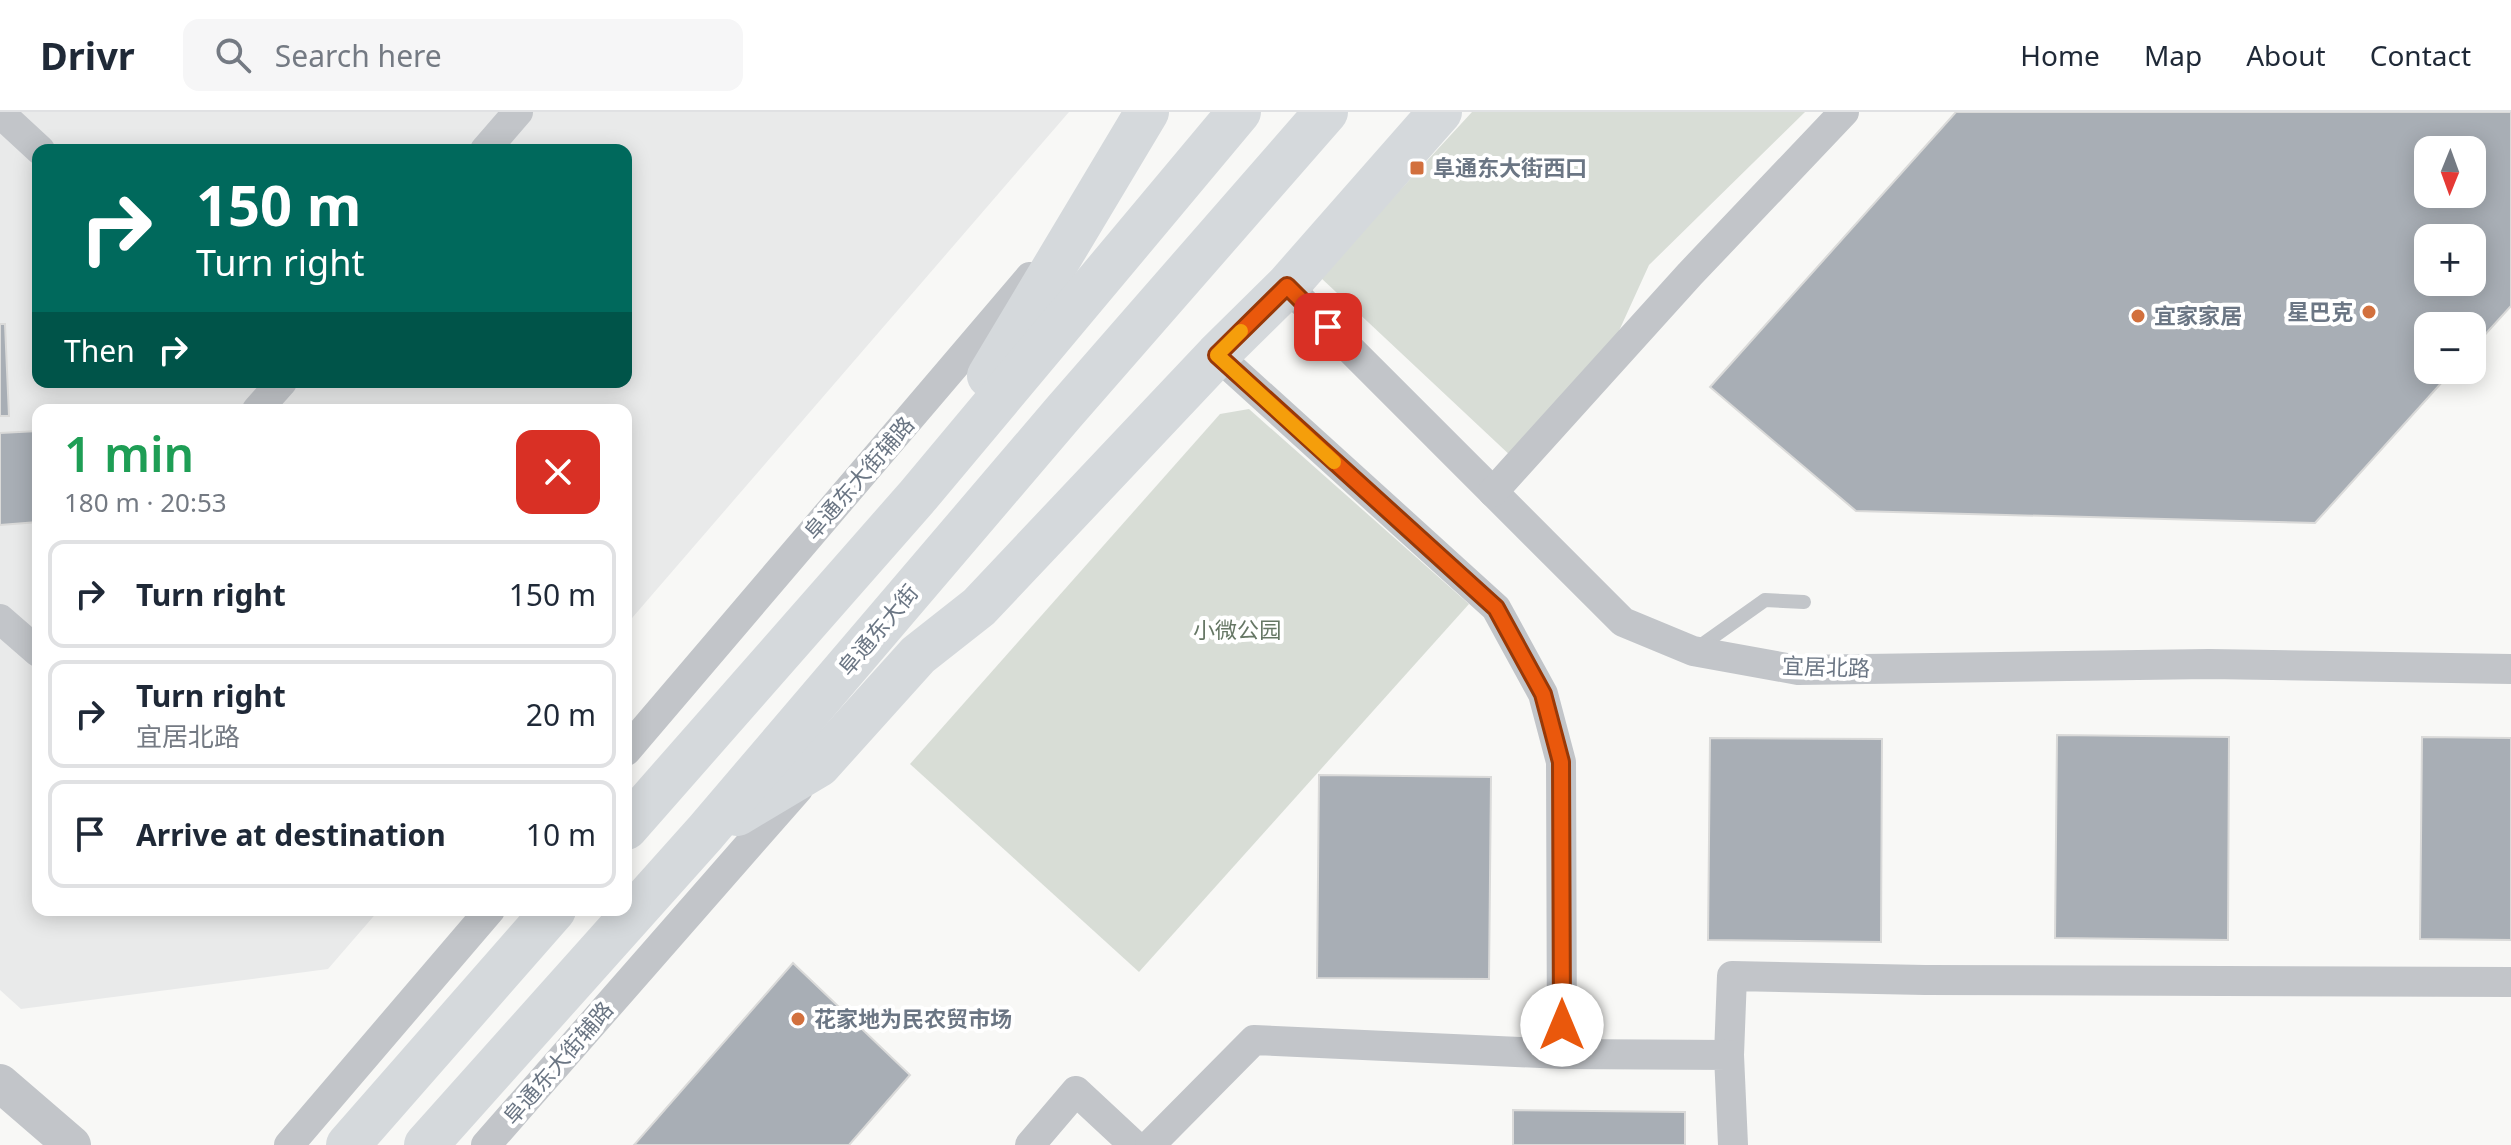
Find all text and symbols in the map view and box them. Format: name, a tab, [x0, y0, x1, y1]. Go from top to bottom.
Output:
search box	[183, 19, 743, 91]
text: Drivr	[40, 29, 135, 81]
icon: search	[211, 33, 255, 77]
text: Search here	[275, 35, 442, 76]
text: Home	[2020, 36, 2100, 74]
text: Map	[2144, 36, 2202, 74]
text: About	[2246, 36, 2326, 74]
text: Contact	[2370, 36, 2471, 74]
north arrow	[2414, 136, 2486, 208]
map controls	[2414, 136, 2486, 384]
place label: 阜通东大街西口	[1433, 152, 1587, 182]
marker: 阜通东大街西口	[1408, 159, 1426, 177]
text: 150 m	[196, 166, 361, 242]
icon: right	[64, 176, 168, 280]
button: +	[2414, 224, 2486, 296]
text: Turn right	[196, 238, 364, 287]
pin	[1294, 293, 1362, 361]
place label: 星巴克	[2287, 296, 2353, 326]
place label: 宜家家居	[2154, 300, 2242, 330]
marker: 星巴克	[2360, 303, 2378, 321]
icon: arrive	[1306, 305, 1350, 349]
marker: 宜家家居	[2129, 307, 2147, 325]
button: −	[2414, 312, 2486, 384]
icon: right	[151, 328, 195, 372]
text: Then	[64, 330, 135, 371]
street label: 阜通东大街辅路	[796, 409, 920, 545]
text: 1 min	[64, 421, 194, 486]
button: close	[516, 430, 600, 514]
text: 180 m · 20:53	[64, 484, 227, 520]
icon: right	[68, 572, 112, 616]
text: Turn right	[136, 574, 286, 615]
text: 150 m	[509, 574, 596, 615]
street label: 阜通东大街	[830, 578, 924, 681]
park label: 小微公园	[1193, 614, 1281, 644]
street label: 宜居北路	[1782, 649, 1871, 683]
text: Turn right	[136, 675, 286, 716]
icon: right	[68, 692, 112, 736]
text: 20 m	[526, 694, 596, 735]
text: 宜居北路	[136, 718, 240, 754]
icon: arrive	[68, 812, 112, 856]
text: Arrive at destination	[136, 814, 446, 855]
text: 10 m	[526, 814, 596, 855]
position arrow	[1520, 983, 1604, 1067]
street label: 阜通东大街辅路	[495, 994, 619, 1130]
place label: 花家地为民农贸市场	[814, 1003, 1012, 1033]
marker: 花家地为民农贸市场	[789, 1010, 807, 1028]

